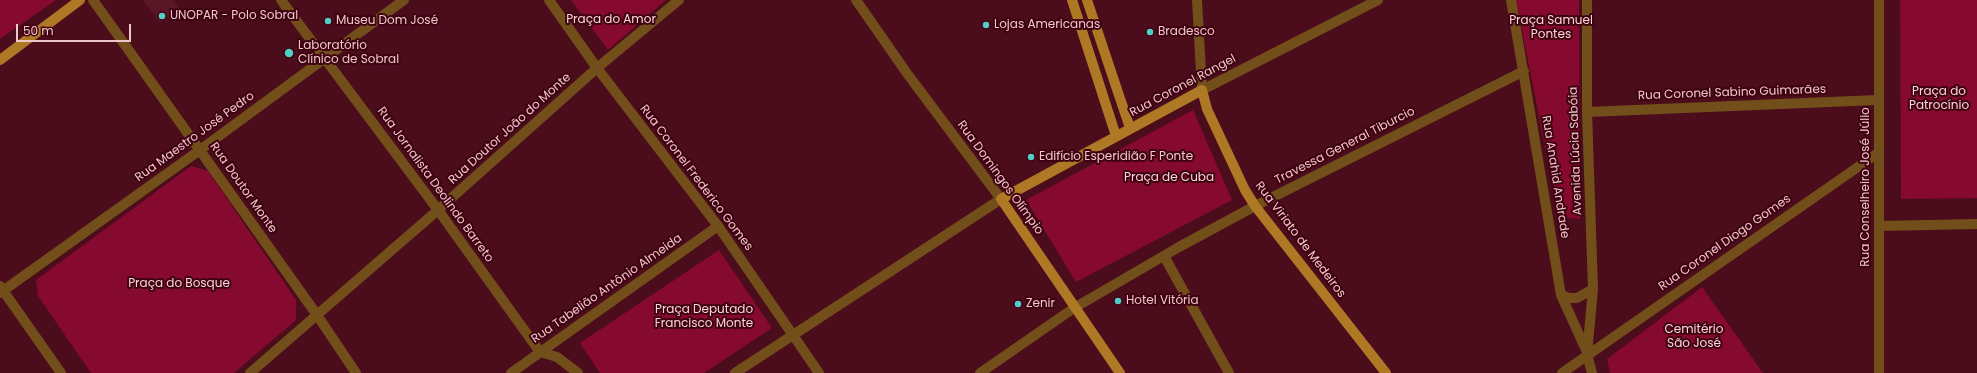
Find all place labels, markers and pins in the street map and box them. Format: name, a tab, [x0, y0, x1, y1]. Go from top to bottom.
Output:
place label: UNOPAR - Polo Sobral	[170, 9, 298, 23]
marker: UNOPAR - Polo Sobral	[157, 11, 167, 21]
place label: Museu Dom José	[336, 14, 438, 28]
marker: Museu Dom José	[323, 16, 333, 26]
place label: Lojas Americanas	[994, 18, 1100, 32]
marker: Lojas Americanas	[981, 20, 991, 30]
place label: Bradesco	[1158, 25, 1215, 39]
marker: Bradesco	[1145, 27, 1155, 37]
place label: Laboratório Clínico de Sobral	[298, 39, 399, 67]
marker: Laboratório Clínico de Sobral	[283, 47, 295, 59]
place label: Edifício Esperidião F Ponte	[1039, 150, 1193, 164]
marker: Edifício Esperidião F Ponte	[1026, 152, 1036, 162]
place label: Hotel Vitória	[1126, 294, 1199, 308]
marker: Hotel Vitória	[1113, 296, 1123, 306]
place label: Zenir	[1026, 297, 1055, 311]
marker: Zenir	[1013, 299, 1023, 309]

